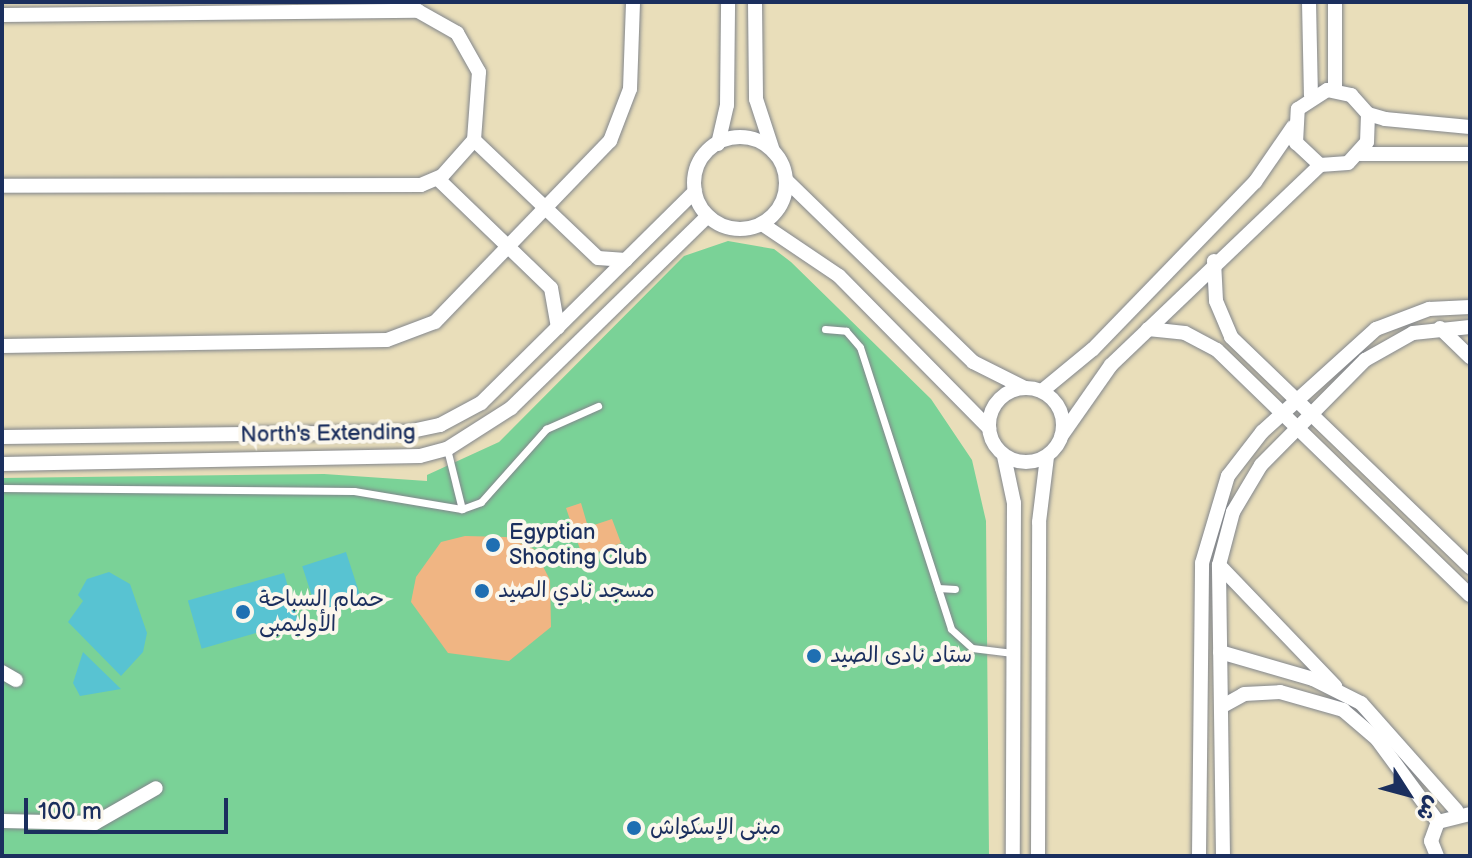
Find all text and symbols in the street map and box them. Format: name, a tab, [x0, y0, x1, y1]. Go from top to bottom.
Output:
street label: North's Extending	[240, 419, 416, 449]
place label: Egyptian Shooting Club	[509, 519, 647, 570]
marker: Egyptian Shooting Club	[484, 536, 502, 554]
place label: مسجد نادي الصيد	[498, 578, 655, 604]
marker: مسجد نادي الصيد	[473, 582, 491, 600]
place label: حمام السباحة الأوليمبى	[259, 586, 383, 638]
marker: حمام السباحة الأوليمبى	[234, 603, 252, 621]
place label: ستاد نادى الصيد	[830, 643, 972, 669]
marker: ستاد نادى الصيد	[805, 647, 823, 665]
north arrow	[1368, 754, 1448, 834]
scale bar	[28, 782, 232, 832]
text: ش	[1410, 791, 1446, 826]
text: 100 m	[38, 797, 102, 826]
place label: مبنى الإسكواش	[650, 815, 781, 841]
marker: مبنى الإسكواش	[625, 819, 643, 837]

